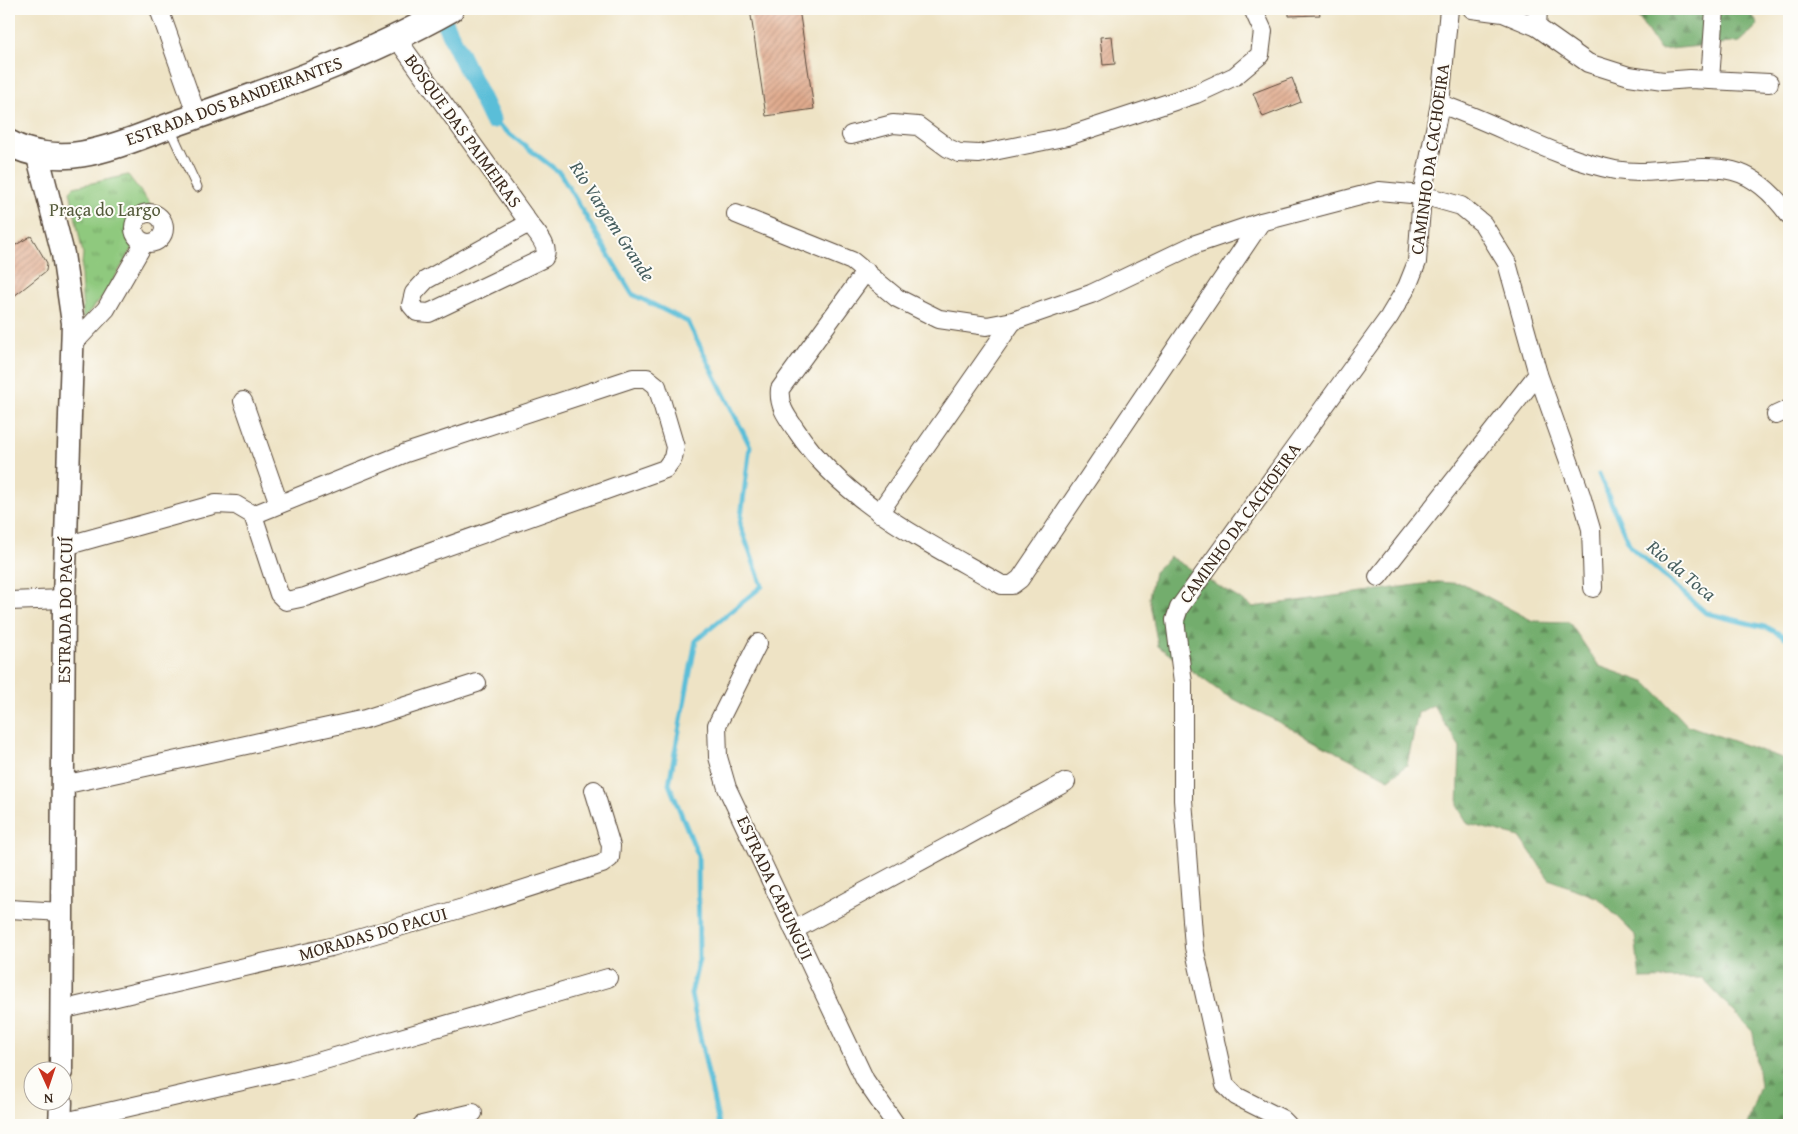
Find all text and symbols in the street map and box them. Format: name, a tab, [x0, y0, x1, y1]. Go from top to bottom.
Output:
street label: BOSQUE DAS PAIMEIRAS	[398, 48, 529, 213]
street label: ESTRADA DOS BANDEIRANTES	[122, 49, 346, 152]
street label: CAMINHO DA CACHOEIRA	[1403, 61, 1456, 256]
water label: Rio Vargem Grande	[563, 154, 663, 287]
park label: Praça do Largo	[49, 196, 161, 223]
street label: CAMINHO DA CACHOEIRA	[1172, 437, 1307, 609]
water label: Rio da Toca	[1641, 532, 1723, 607]
street label: ESTRADA DO PACUÍ	[50, 536, 79, 684]
street label: ESTRADA CABUNGUI	[730, 811, 821, 964]
street label: MORADAS DO PACUI	[295, 899, 450, 968]
north arrow	[22, 1062, 72, 1112]
text: N	[43, 1089, 54, 1109]

